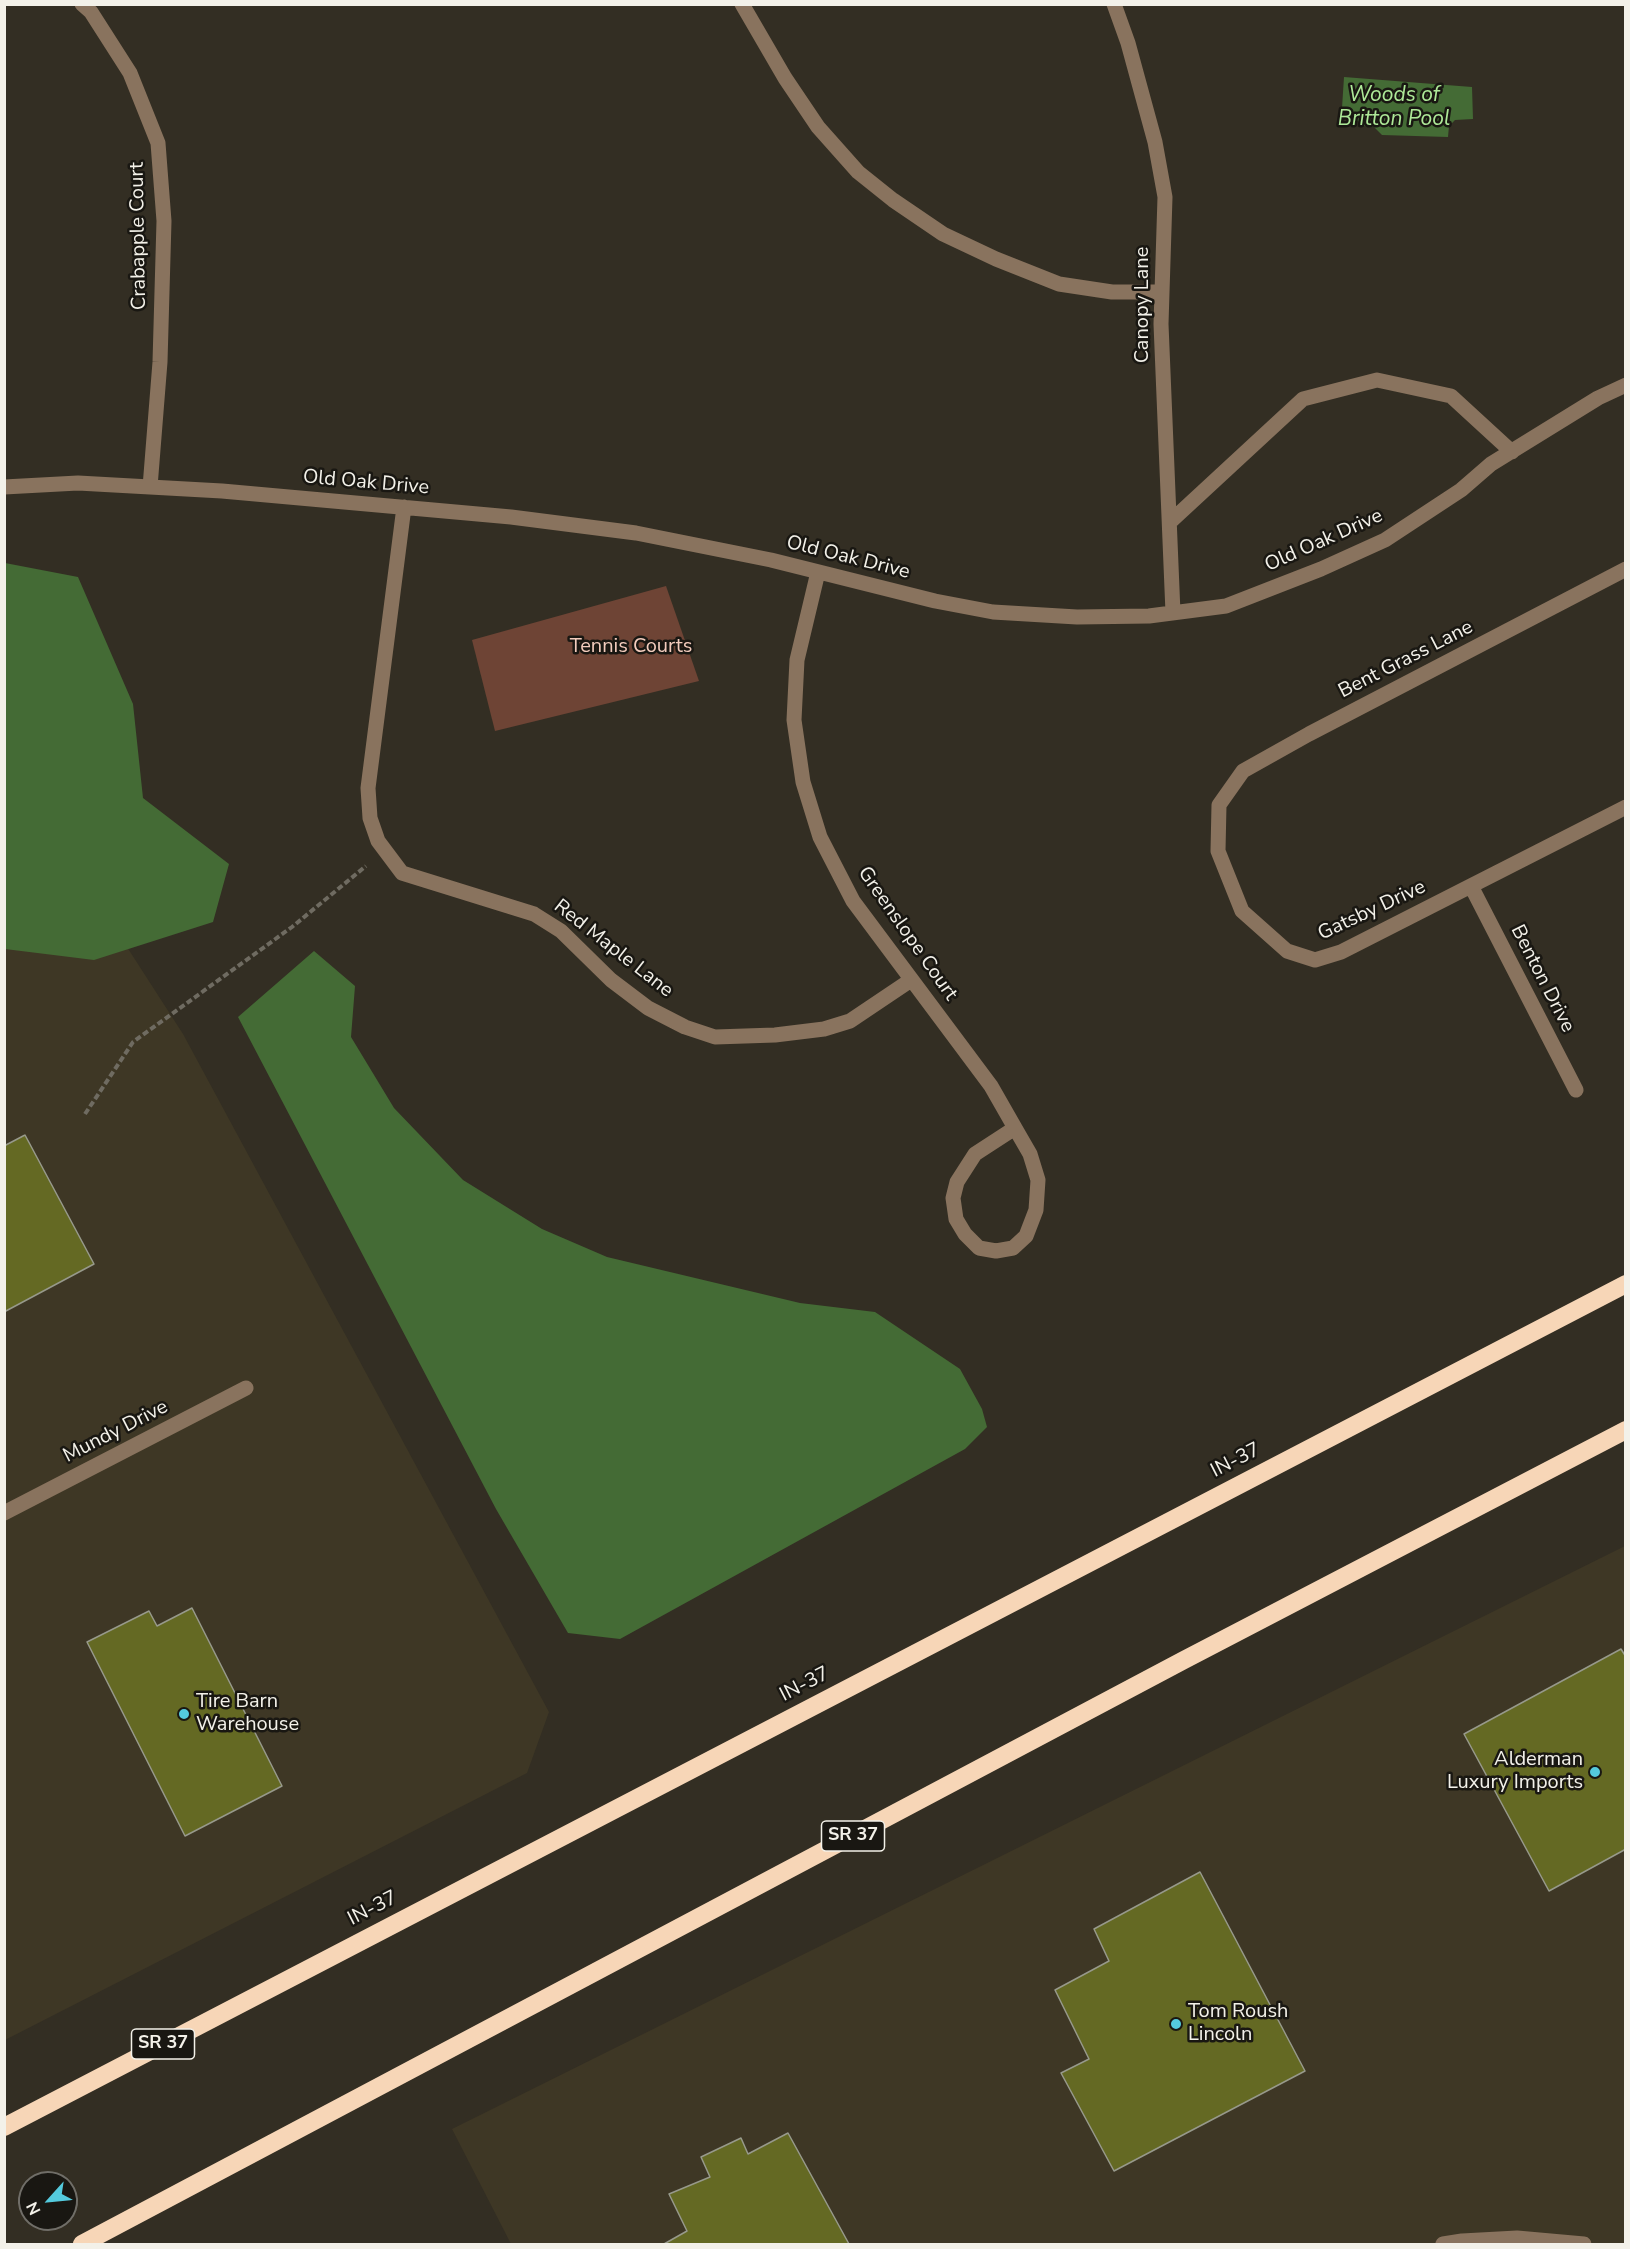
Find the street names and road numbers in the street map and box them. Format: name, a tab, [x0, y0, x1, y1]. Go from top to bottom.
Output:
street label: Crabapple Court	[126, 162, 152, 310]
street label: Canopy Lane	[1131, 247, 1155, 363]
street label: Old Oak Drive	[302, 466, 430, 500]
street label: Old Oak Drive	[1261, 504, 1387, 578]
street label: Old Oak Drive	[784, 531, 912, 585]
street label: Bent Grass Lane	[1335, 616, 1477, 704]
street label: Greenslope Court	[852, 862, 962, 1006]
street label: Gatsby Drive	[1314, 876, 1430, 946]
street label: Red Maple Lane	[548, 895, 678, 1003]
street label: Benton Drive	[1505, 921, 1579, 1037]
street label: Mundy Drive	[60, 1395, 172, 1469]
street label: IN-37	[1207, 1438, 1265, 1484]
street label: IN-37	[776, 1662, 834, 1708]
road number: SR 37	[822, 1821, 884, 1851]
street label: IN-37	[344, 1886, 402, 1932]
road number: SR 37	[132, 2029, 195, 2059]

